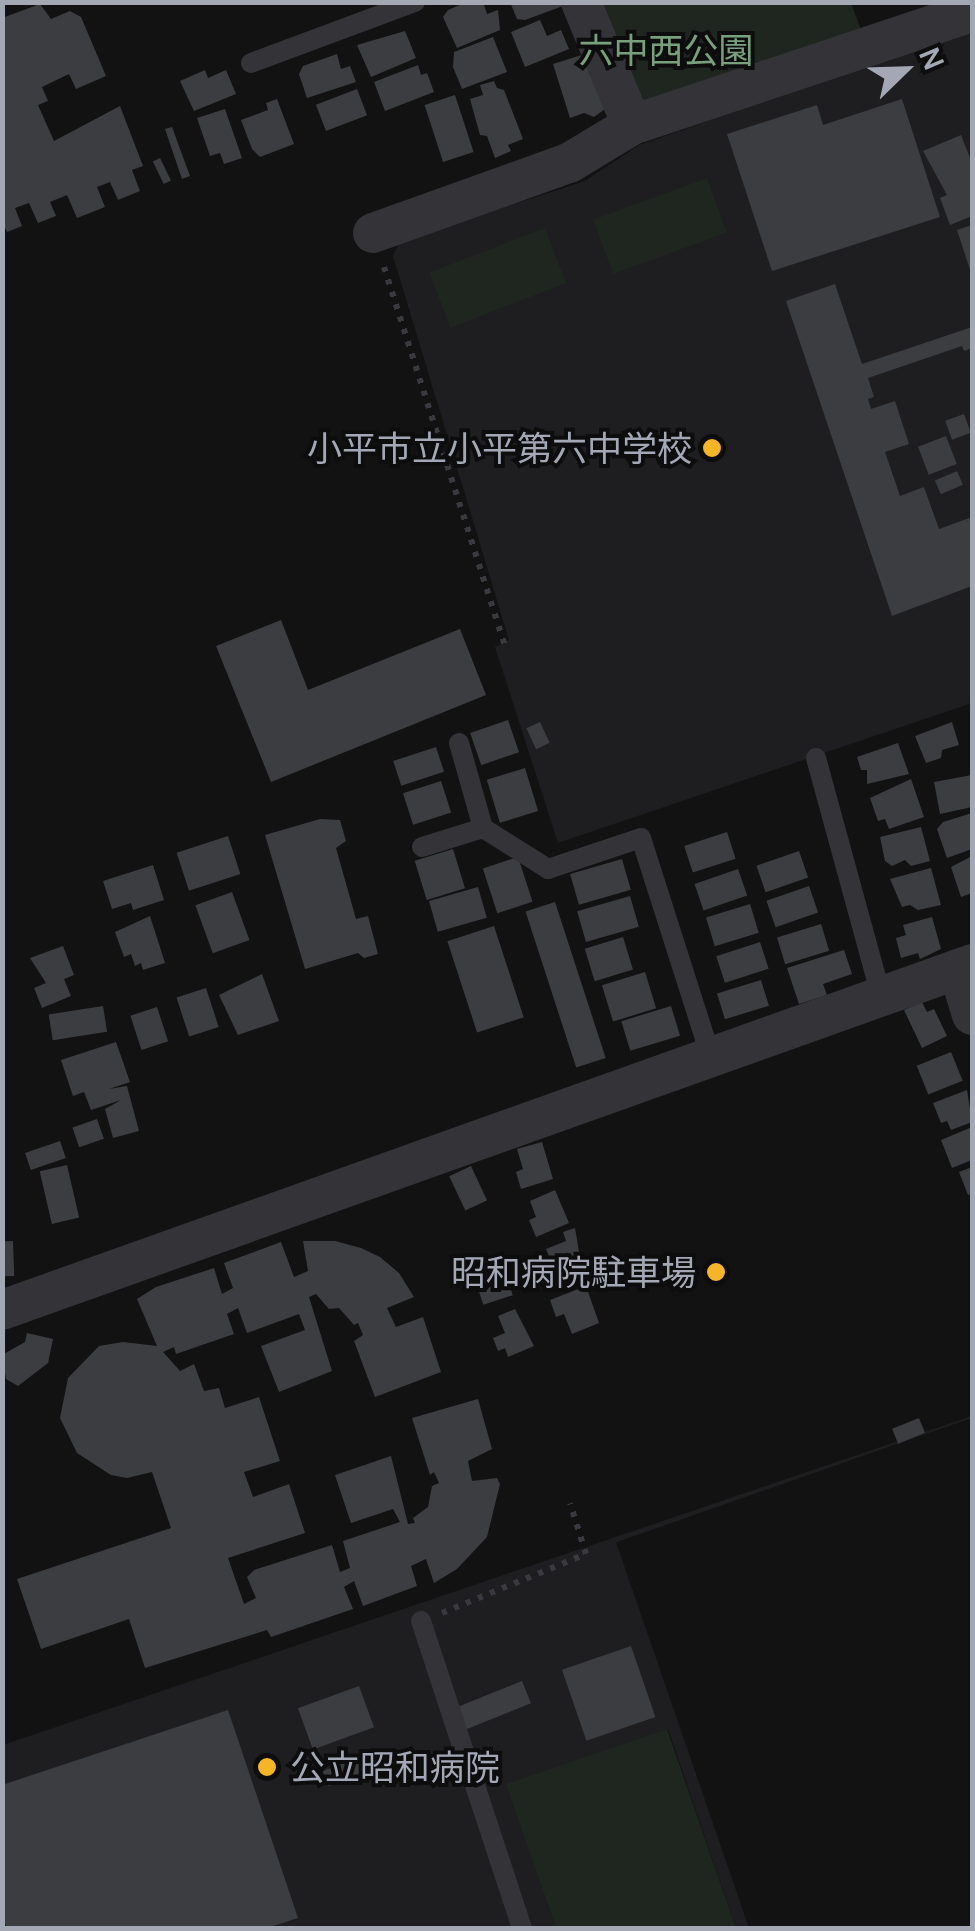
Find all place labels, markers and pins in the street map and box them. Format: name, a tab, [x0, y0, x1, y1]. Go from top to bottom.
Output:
place label: 小平市立小平第六中学校	[307, 427, 692, 469]
marker: 小平市立小平第六中学校	[701, 437, 723, 459]
place label: 昭和病院駐車場	[451, 1251, 696, 1293]
marker: 昭和病院駐車場	[705, 1261, 727, 1283]
place label: 公立昭和病院	[290, 1746, 500, 1788]
marker: 公立昭和病院	[254, 1754, 280, 1780]

